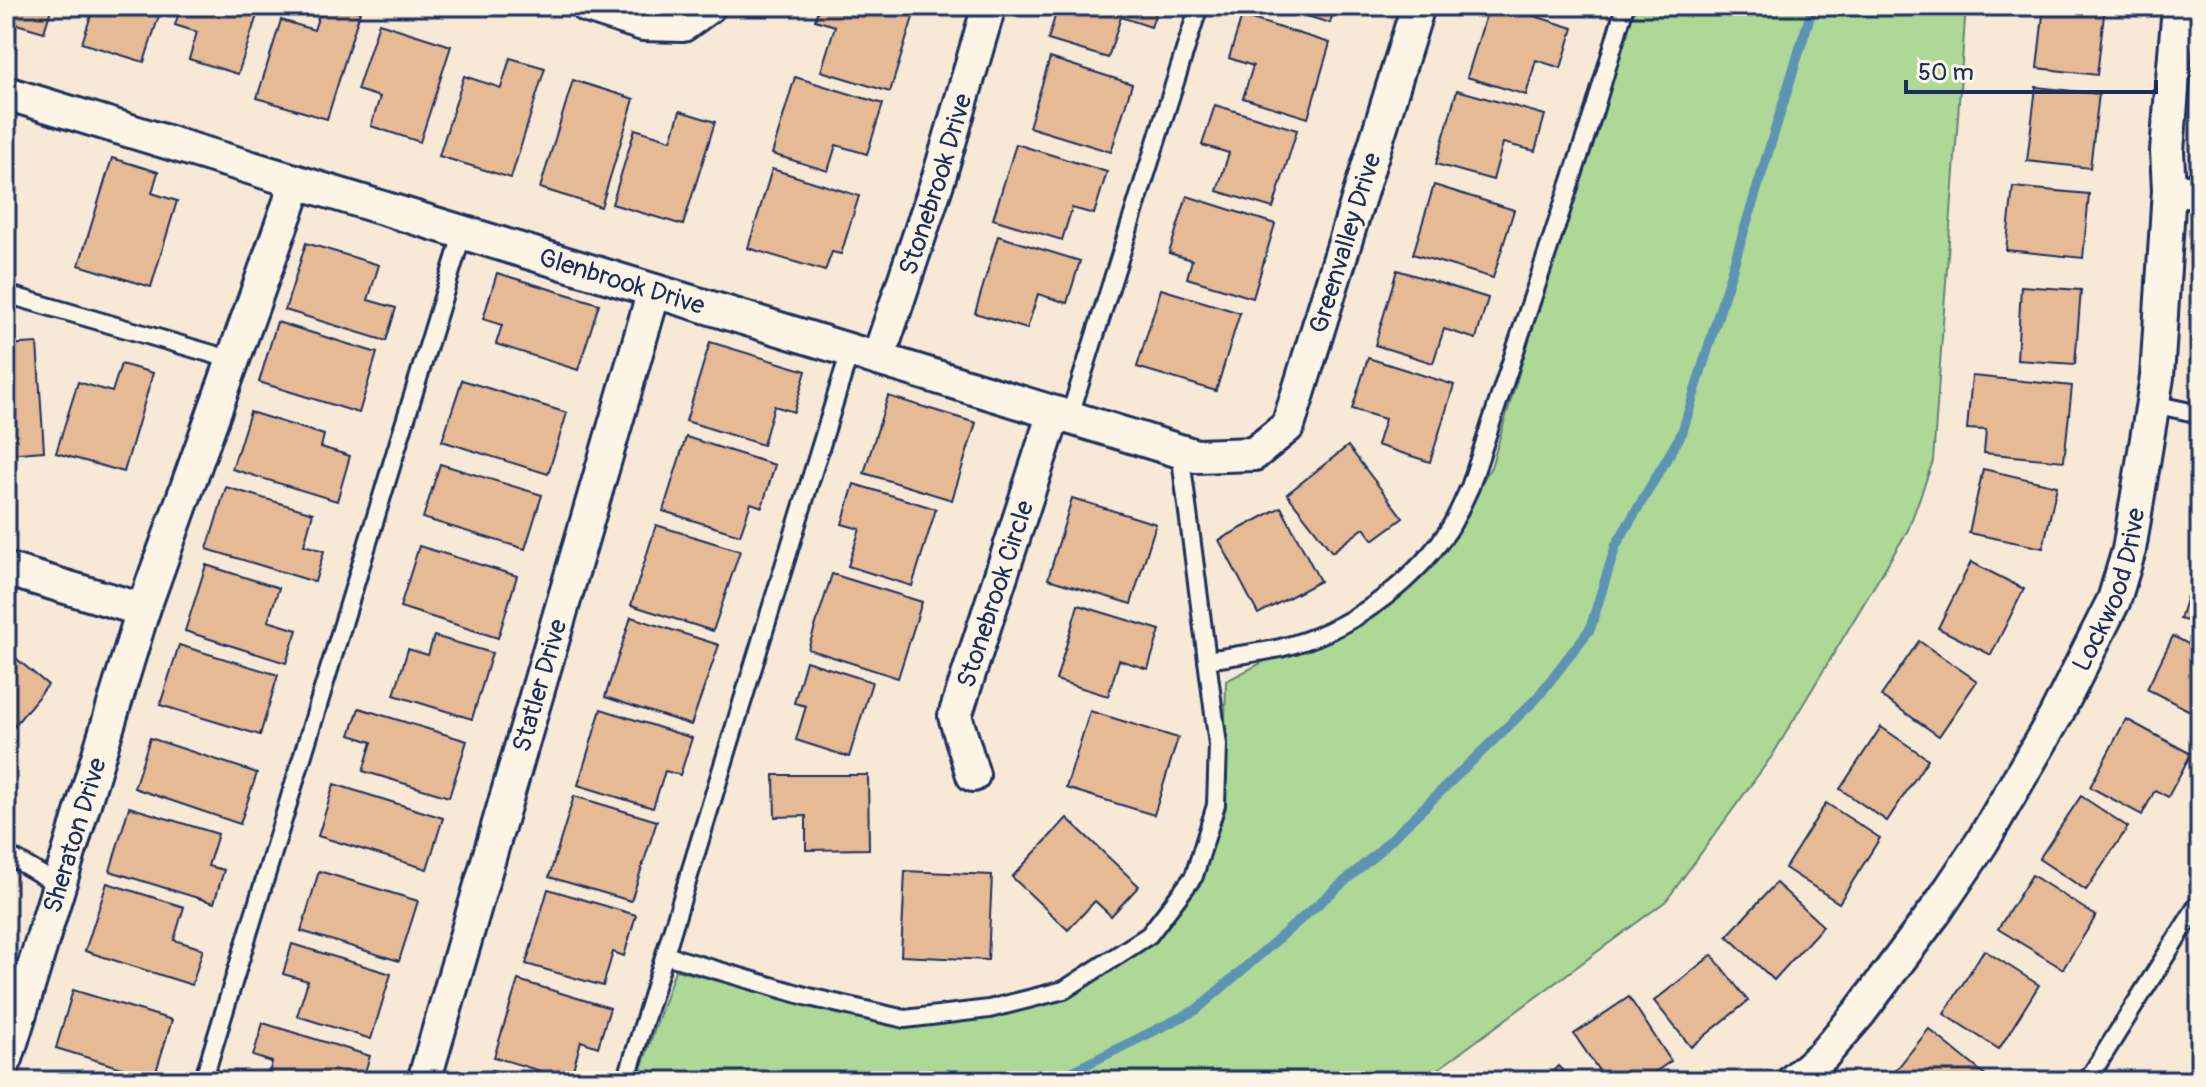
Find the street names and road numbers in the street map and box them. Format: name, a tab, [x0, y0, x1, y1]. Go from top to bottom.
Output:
street label: Stonebrook Drive	[892, 90, 980, 279]
street label: Greenvalley Drive	[1303, 149, 1389, 337]
street label: Glenbrook Drive	[535, 241, 709, 322]
street label: Stonebrook Circle	[950, 496, 1041, 692]
street label: Lockwood Drive	[2066, 506, 2153, 677]
street label: Statler Drive	[506, 615, 575, 756]
street label: Sheraton Drive	[36, 754, 114, 917]

